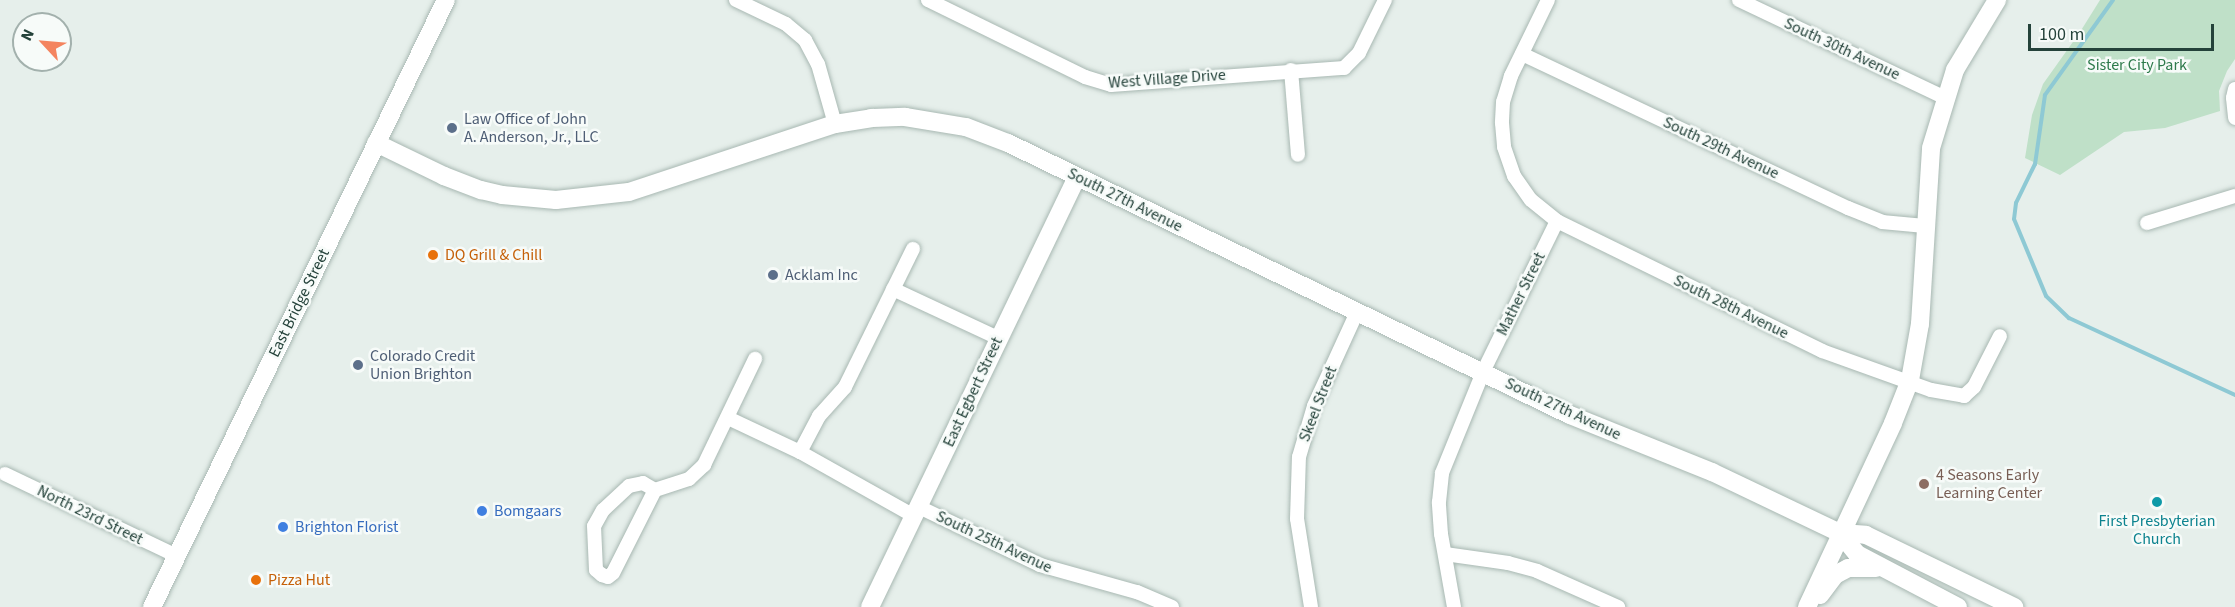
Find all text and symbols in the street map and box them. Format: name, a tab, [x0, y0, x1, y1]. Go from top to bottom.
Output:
north arrow	[12, 12, 72, 72]
scale bar	[2031, 12, 2217, 50]
street label: South 30th Avenue	[1781, 14, 1903, 84]
text: 100 m	[2039, 22, 2084, 47]
text: N	[15, 25, 40, 45]
park label: Sister City Park	[2087, 55, 2187, 75]
street label: West Village Drive	[1108, 65, 1226, 93]
place label: Law Office of John A. Anderson, Jr., LLC	[464, 109, 599, 147]
street label: South 29th Avenue	[1660, 113, 1782, 183]
marker: Law Office of John A. Anderson, Jr., LLC	[445, 121, 459, 135]
street label: South 27th Avenue	[1064, 164, 1186, 236]
place label: DQ Grill & Chill	[445, 245, 542, 265]
street label: East Bridge Street	[264, 246, 334, 360]
marker: DQ Grill & Chill	[426, 248, 440, 262]
street label: Mather Street	[1493, 249, 1549, 339]
place label: Acklam Inc	[785, 265, 858, 285]
marker: Acklam Inc	[766, 268, 780, 282]
street label: South 28th Avenue	[1670, 271, 1792, 343]
street label: East Egbert Street	[939, 334, 1007, 450]
place label: Colorado Credit Union Brighton	[370, 346, 475, 384]
marker: Colorado Credit Union Brighton	[351, 358, 365, 372]
street label: Skeel Street	[1295, 363, 1341, 445]
street label: South 27th Avenue	[1502, 374, 1624, 444]
place label: 4 Seasons Early Learning Center	[1936, 465, 2042, 503]
marker: 4 Seasons Early Learning Center	[1917, 477, 1931, 491]
street label: North 23rd Street	[34, 481, 146, 549]
marker: First Presbyterian Church	[2150, 495, 2164, 509]
place label: Bomgaars	[494, 501, 561, 521]
marker: Bomgaars	[475, 504, 489, 518]
street label: South 25th Avenue	[933, 507, 1055, 577]
place label: First Presbyterian Church	[2098, 511, 2216, 549]
place label: Brighton Florist	[295, 517, 398, 537]
marker: Brighton Florist	[276, 520, 290, 534]
place label: Pizza Hut	[268, 570, 330, 590]
marker: Pizza Hut	[249, 573, 263, 587]

